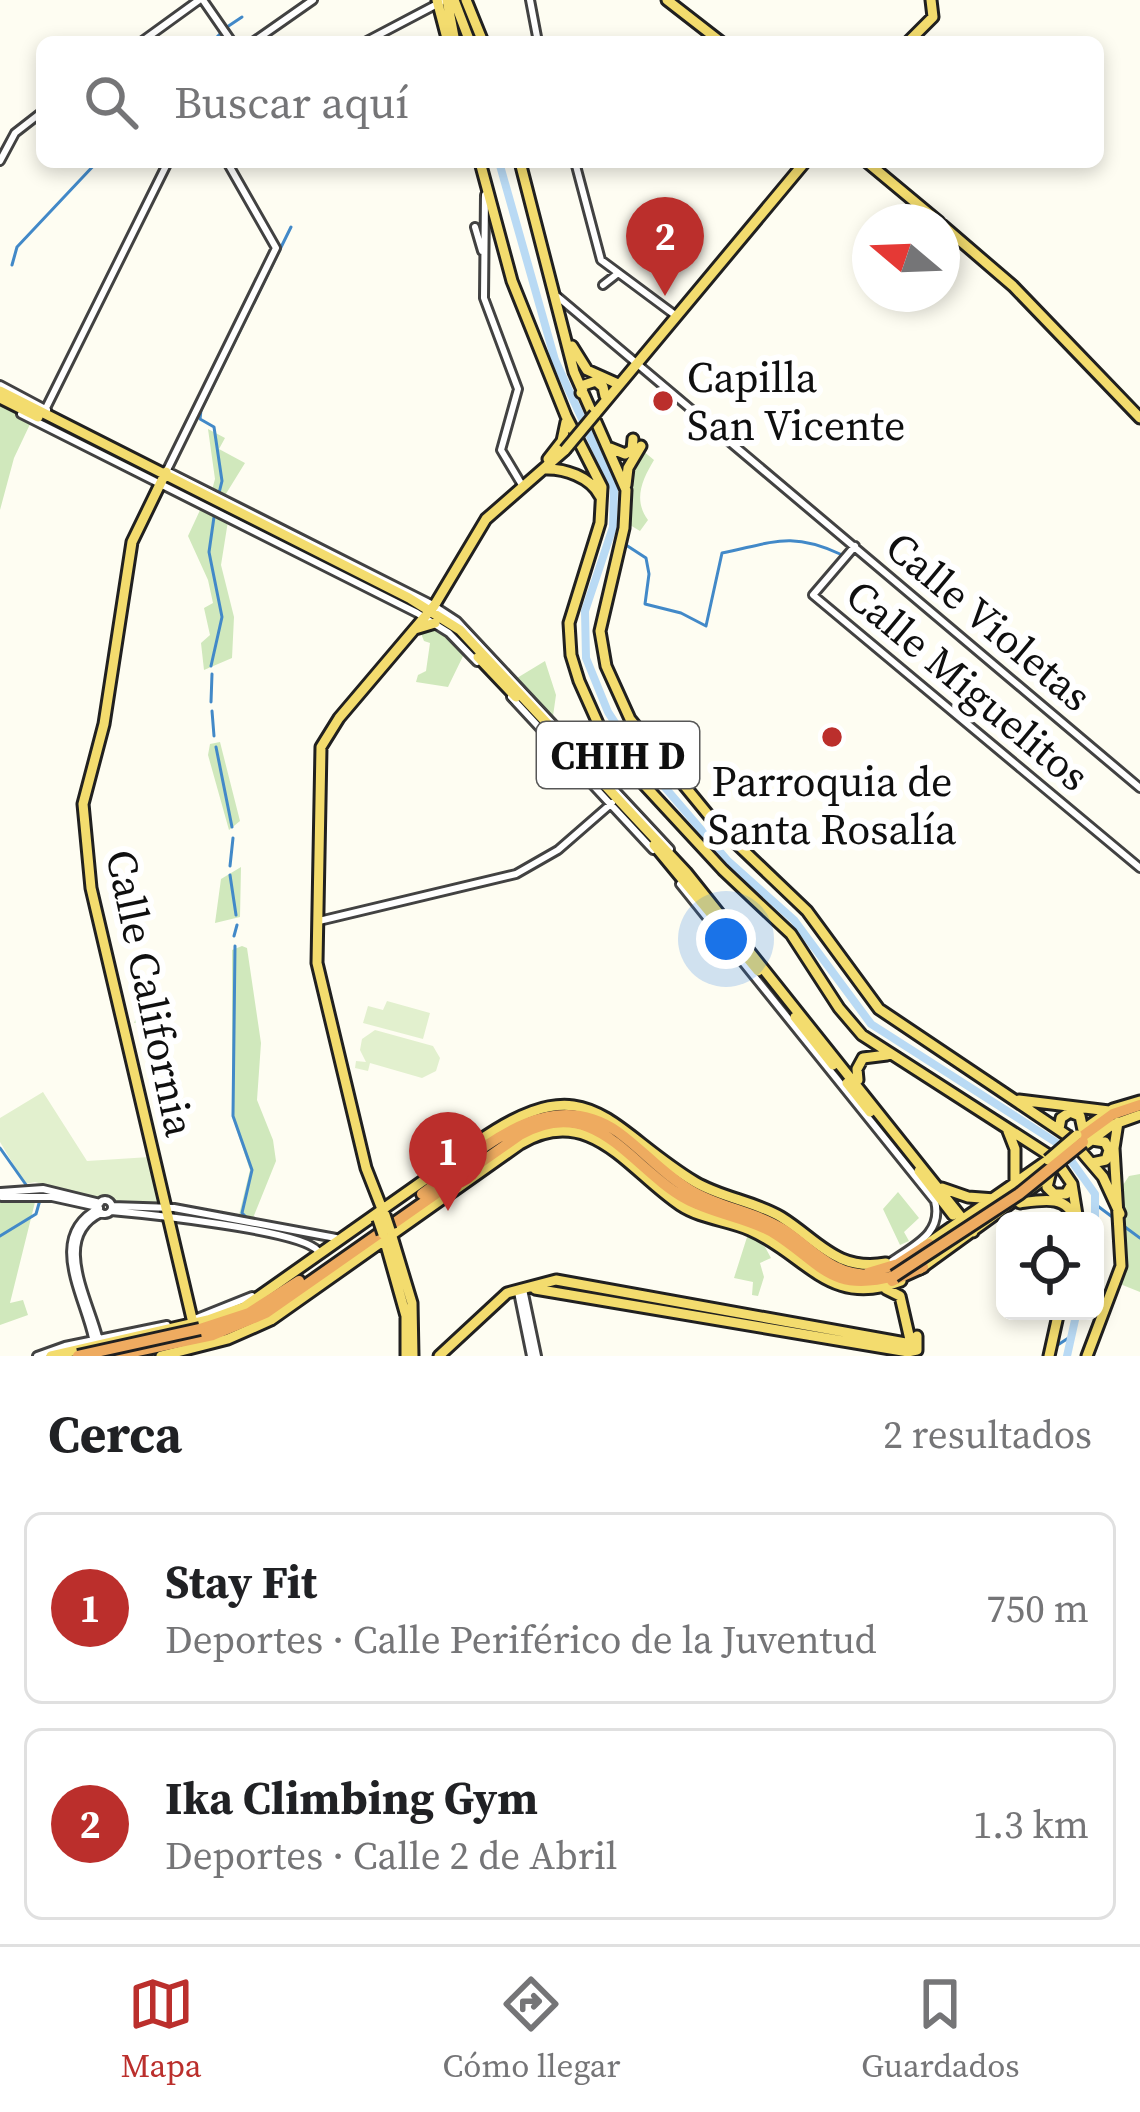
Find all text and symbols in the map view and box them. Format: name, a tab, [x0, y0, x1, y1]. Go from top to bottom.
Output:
search box	[36, 36, 1104, 168]
icon: search	[78, 69, 144, 135]
text: Buscar aquí	[174, 71, 409, 133]
pin: 2	[626, 197, 704, 296]
north arrow	[852, 204, 960, 312]
place label: Capilla San Vicente	[687, 348, 905, 454]
marker: Capilla San Vicente	[650, 388, 676, 414]
street label: Calle Violetas	[874, 518, 1104, 724]
street label: Calle Miguelitos	[834, 566, 1102, 804]
road number: CHIH D	[537, 722, 699, 788]
marker: Parroquia de Santa Rosalía	[819, 724, 845, 750]
place label: Parroquia de Santa Rosalía	[708, 752, 957, 858]
street label: Calle California	[92, 844, 210, 1142]
your location	[696, 909, 756, 969]
pin: 1	[409, 1112, 487, 1211]
map controls	[996, 1212, 1104, 1320]
button: locate	[996, 1212, 1104, 1320]
text: Cerca	[48, 1399, 182, 1469]
text: 2 resultados	[883, 1408, 1092, 1461]
text: Stay Fit	[165, 1551, 317, 1613]
text: 1	[79, 1582, 101, 1635]
text: 750 m	[986, 1582, 1089, 1635]
text: Deportes · Calle Periférico de la Juventud	[165, 1613, 877, 1666]
text: Ika Climbing Gym	[165, 1767, 538, 1829]
text: 2	[79, 1798, 101, 1851]
text: 1.3 km	[973, 1798, 1089, 1851]
text: Deportes · Calle 2 de Abril	[165, 1829, 617, 1882]
tab: Mapa	[120, 1971, 202, 2088]
tab: Cómo llegar	[442, 1971, 620, 2088]
tab: Guardados	[861, 1971, 1020, 2088]

